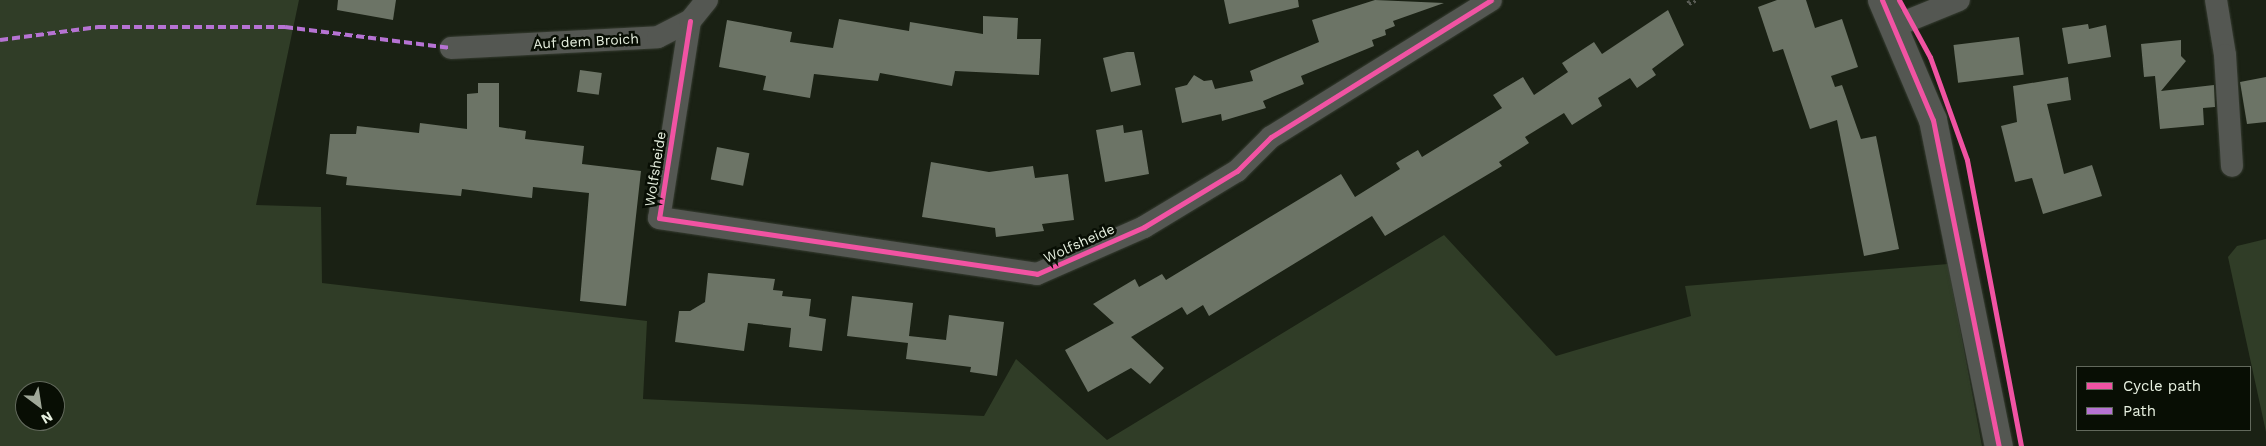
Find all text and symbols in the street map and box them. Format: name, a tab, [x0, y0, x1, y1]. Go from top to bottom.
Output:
street label: Auf dem Broich	[533, 30, 639, 52]
street label: Wolfsheide	[641, 130, 669, 208]
street label: Wolfsheide	[1041, 220, 1117, 266]
legend	[2076, 366, 2251, 431]
text: Cycle path	[2123, 377, 2201, 395]
north arrow	[15, 381, 65, 431]
text: Path	[2123, 402, 2156, 420]
text: N	[39, 408, 56, 428]

